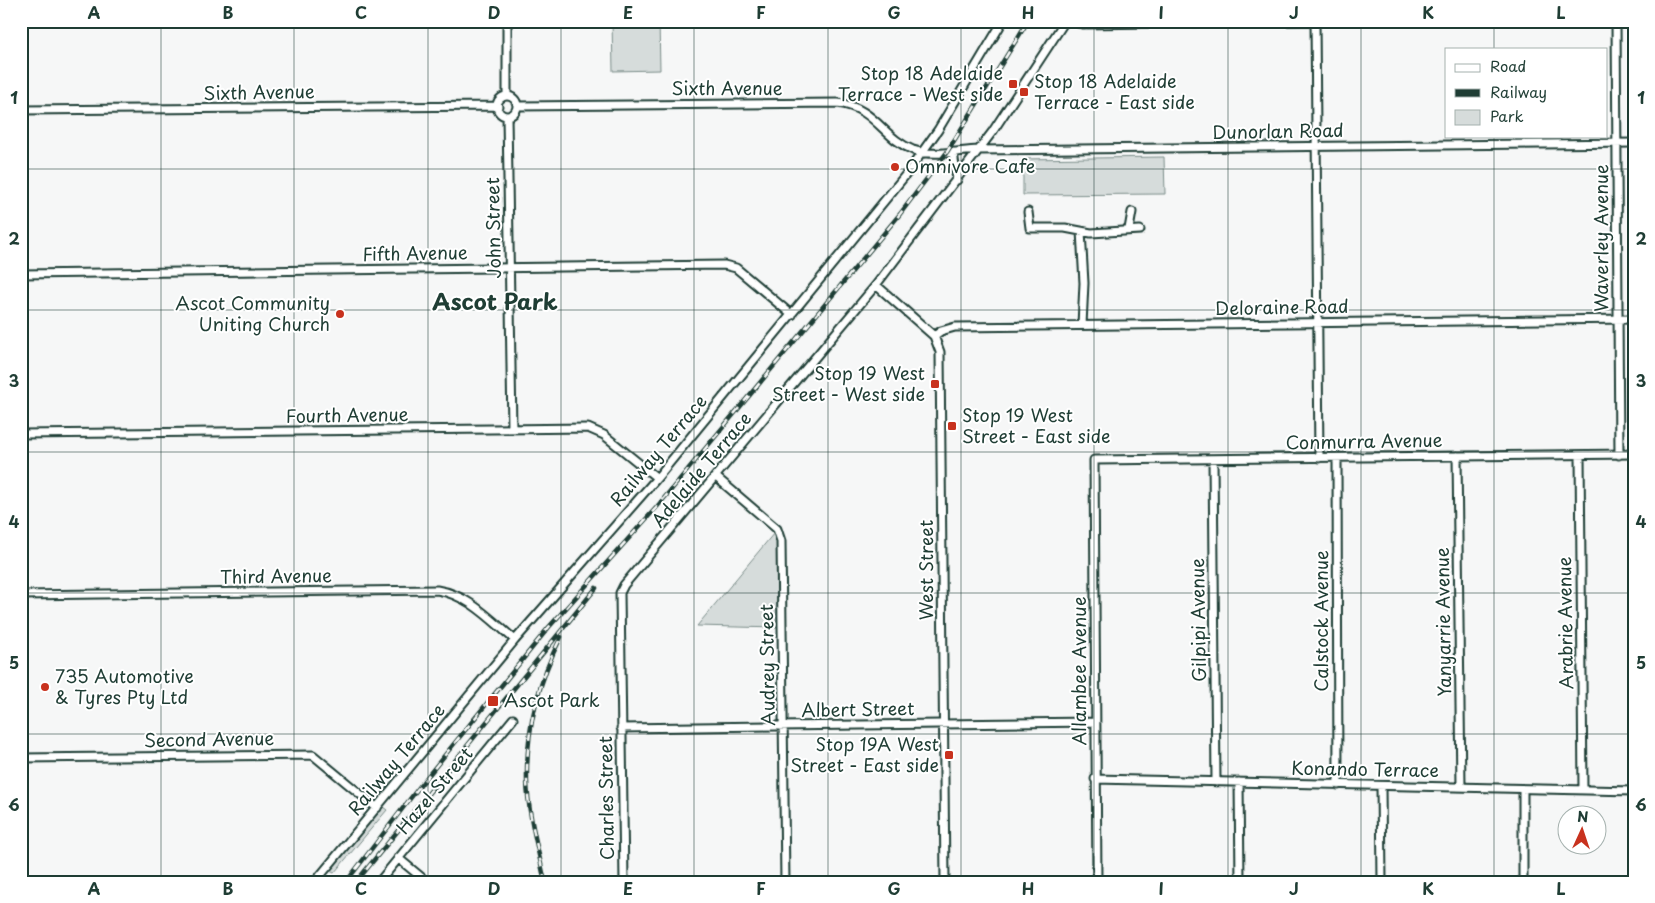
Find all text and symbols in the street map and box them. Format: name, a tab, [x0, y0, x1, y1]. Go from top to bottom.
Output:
text: A	[88, 0, 101, 24]
text: B	[223, 0, 234, 24]
text: C	[355, 0, 367, 24]
text: D	[488, 0, 500, 24]
text: E	[623, 0, 633, 24]
text: F	[756, 0, 766, 24]
text: G	[887, 0, 901, 24]
text: H	[1022, 0, 1034, 24]
text: I	[1158, 0, 1164, 24]
text: J	[1289, 0, 1299, 24]
text: K	[1422, 0, 1434, 24]
text: L	[1556, 0, 1566, 24]
legend	[1445, 48, 1608, 138]
text: Road	[1490, 54, 1526, 77]
place label: Stop 18 Adelaide Terrace - West side	[838, 59, 1003, 107]
place label: Stop 18 Adelaide Terrace - East side	[1034, 67, 1195, 115]
street label: Sixth Avenue	[671, 74, 783, 101]
street label: Sixth Avenue	[203, 77, 315, 106]
marker: Stop 18 Adelaide Terrace - West side	[1007, 78, 1019, 90]
text: Railway	[1490, 80, 1547, 103]
text: 1	[10, 85, 18, 109]
text: 1	[1637, 85, 1645, 109]
marker: Stop 18 Adelaide Terrace - East side	[1018, 86, 1030, 98]
text: Park	[1490, 104, 1524, 127]
street label: Dunorlan Road	[1212, 116, 1344, 145]
place label: Omnivore Cafe	[905, 152, 1035, 179]
marker: Omnivore Cafe	[889, 161, 901, 173]
street label: Waverley Avenue	[1587, 164, 1614, 312]
street label: John Street	[478, 177, 507, 279]
text: 2	[8, 226, 20, 250]
text: 2	[1635, 226, 1647, 250]
street label: Fifth Avenue	[362, 238, 468, 267]
district label: Ascot Park	[432, 284, 558, 317]
place label: Ascot Community Uniting Church	[175, 289, 330, 337]
street label: Deloraine Road	[1215, 292, 1349, 321]
marker: Ascot Community Uniting Church	[334, 308, 346, 320]
place label: Stop 19 West Street - West side	[772, 359, 925, 407]
text: 3	[9, 368, 19, 392]
text: 3	[1636, 368, 1646, 392]
marker: Stop 19 West Street - West side	[929, 378, 941, 390]
street label: Railway Terrace	[603, 388, 713, 512]
street label: Fourth Avenue	[285, 400, 409, 429]
place label: Stop 19 West Street - East side	[962, 401, 1111, 449]
street label: Adelaide Terrace	[644, 405, 757, 533]
marker: Stop 19 West Street - East side	[946, 420, 958, 432]
street label: Conmurra Avenue	[1285, 426, 1443, 455]
text: 4	[9, 509, 20, 533]
text: 4	[1636, 509, 1647, 533]
street label: West Street	[912, 520, 939, 620]
street label: Yanyarrie Avenue	[1428, 547, 1457, 697]
street label: Calstock Avenue	[1307, 550, 1334, 692]
street label: Arabrie Avenue	[1550, 556, 1579, 690]
street label: Gilpipi Avenue	[1183, 558, 1212, 682]
street label: Third Avenue	[220, 561, 332, 590]
street label: Allambee Avenue	[1065, 597, 1092, 745]
street label: Audrey Street	[752, 604, 781, 726]
text: 5	[9, 650, 19, 674]
text: 5	[1636, 650, 1646, 674]
place label: 735 Automotive & Tyres Pty Ltd	[55, 662, 194, 710]
marker: 735 Automotive & Tyres Pty Ltd	[39, 681, 51, 693]
place label: Ascot Park	[504, 686, 600, 713]
marker: Ascot Park	[486, 694, 500, 708]
street label: Albert Street	[801, 694, 915, 723]
street label: Railway Terrace	[341, 697, 451, 821]
street label: Second Avenue	[144, 724, 275, 753]
place label: Stop 19A West Street - East side	[790, 730, 939, 778]
street label: Charles Street	[591, 736, 620, 860]
street label: Hazel Street	[389, 741, 478, 840]
marker: Stop 19A West Street - East side	[943, 749, 955, 761]
street label: Konando Terrace	[1291, 754, 1439, 783]
text: 6	[8, 792, 20, 816]
text: 6	[1635, 792, 1647, 816]
north arrow	[1558, 806, 1608, 856]
text: N	[1577, 806, 1589, 827]
text: A	[88, 876, 101, 900]
text: B	[223, 876, 234, 900]
text: C	[355, 876, 367, 900]
text: D	[488, 876, 500, 900]
text: E	[623, 876, 633, 900]
text: F	[756, 876, 766, 900]
text: G	[887, 876, 901, 900]
text: H	[1022, 876, 1034, 900]
text: I	[1158, 876, 1164, 900]
text: J	[1289, 876, 1299, 900]
text: K	[1422, 876, 1434, 900]
text: L	[1556, 876, 1566, 900]

